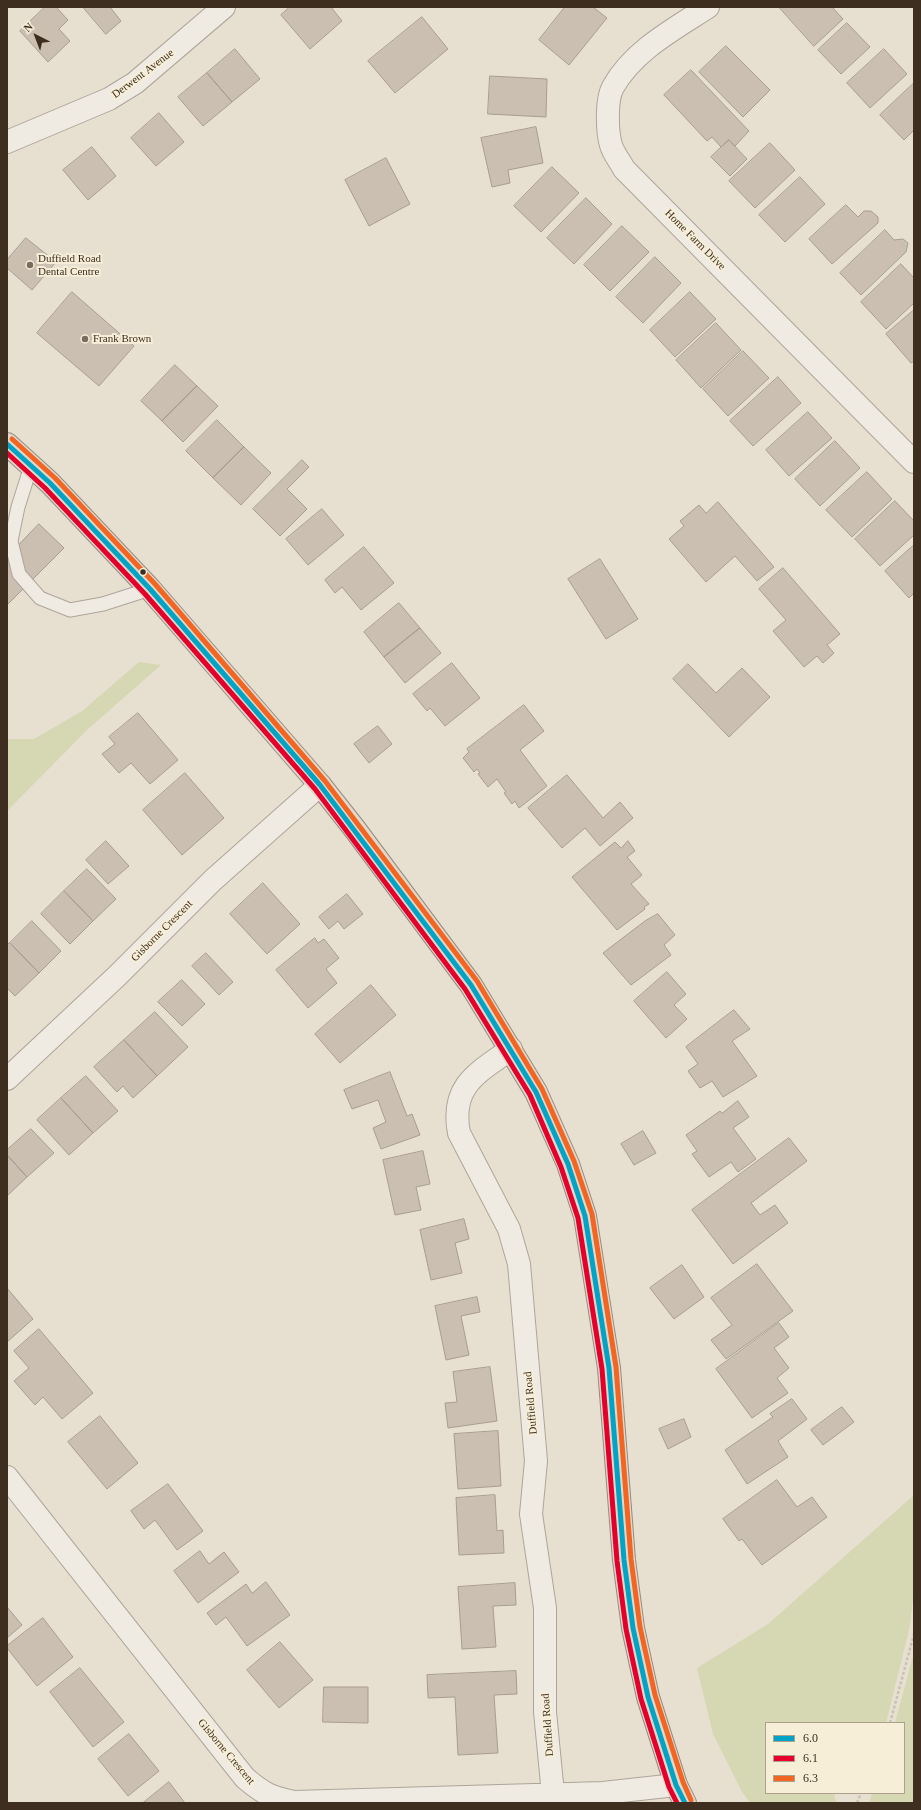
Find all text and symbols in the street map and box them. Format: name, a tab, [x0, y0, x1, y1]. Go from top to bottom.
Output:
north arrow	[16, 16, 56, 56]
text: N	[21, 20, 35, 34]
street label: Derwent Avenue	[109, 46, 177, 102]
street label: Home Farm Drive	[662, 207, 728, 273]
place label: Duffield Road Dental Centre	[38, 252, 101, 278]
marker: Duffield Road Dental Centre	[25, 260, 35, 270]
place label: Frank Brown	[93, 332, 151, 346]
marker: Frank Brown	[80, 334, 90, 344]
unlabelled marker	[138, 567, 148, 577]
street label: Gisborne Crescent	[128, 897, 196, 965]
street label: Duffield Road	[522, 1371, 540, 1435]
street label: Duffield Road	[539, 1693, 557, 1757]
street label: Gisborne Crescent	[195, 1717, 257, 1787]
legend	[765, 1722, 905, 1794]
text: 6.0	[803, 1731, 818, 1745]
text: 6.1	[803, 1751, 818, 1765]
text: 6.3	[803, 1771, 818, 1785]

